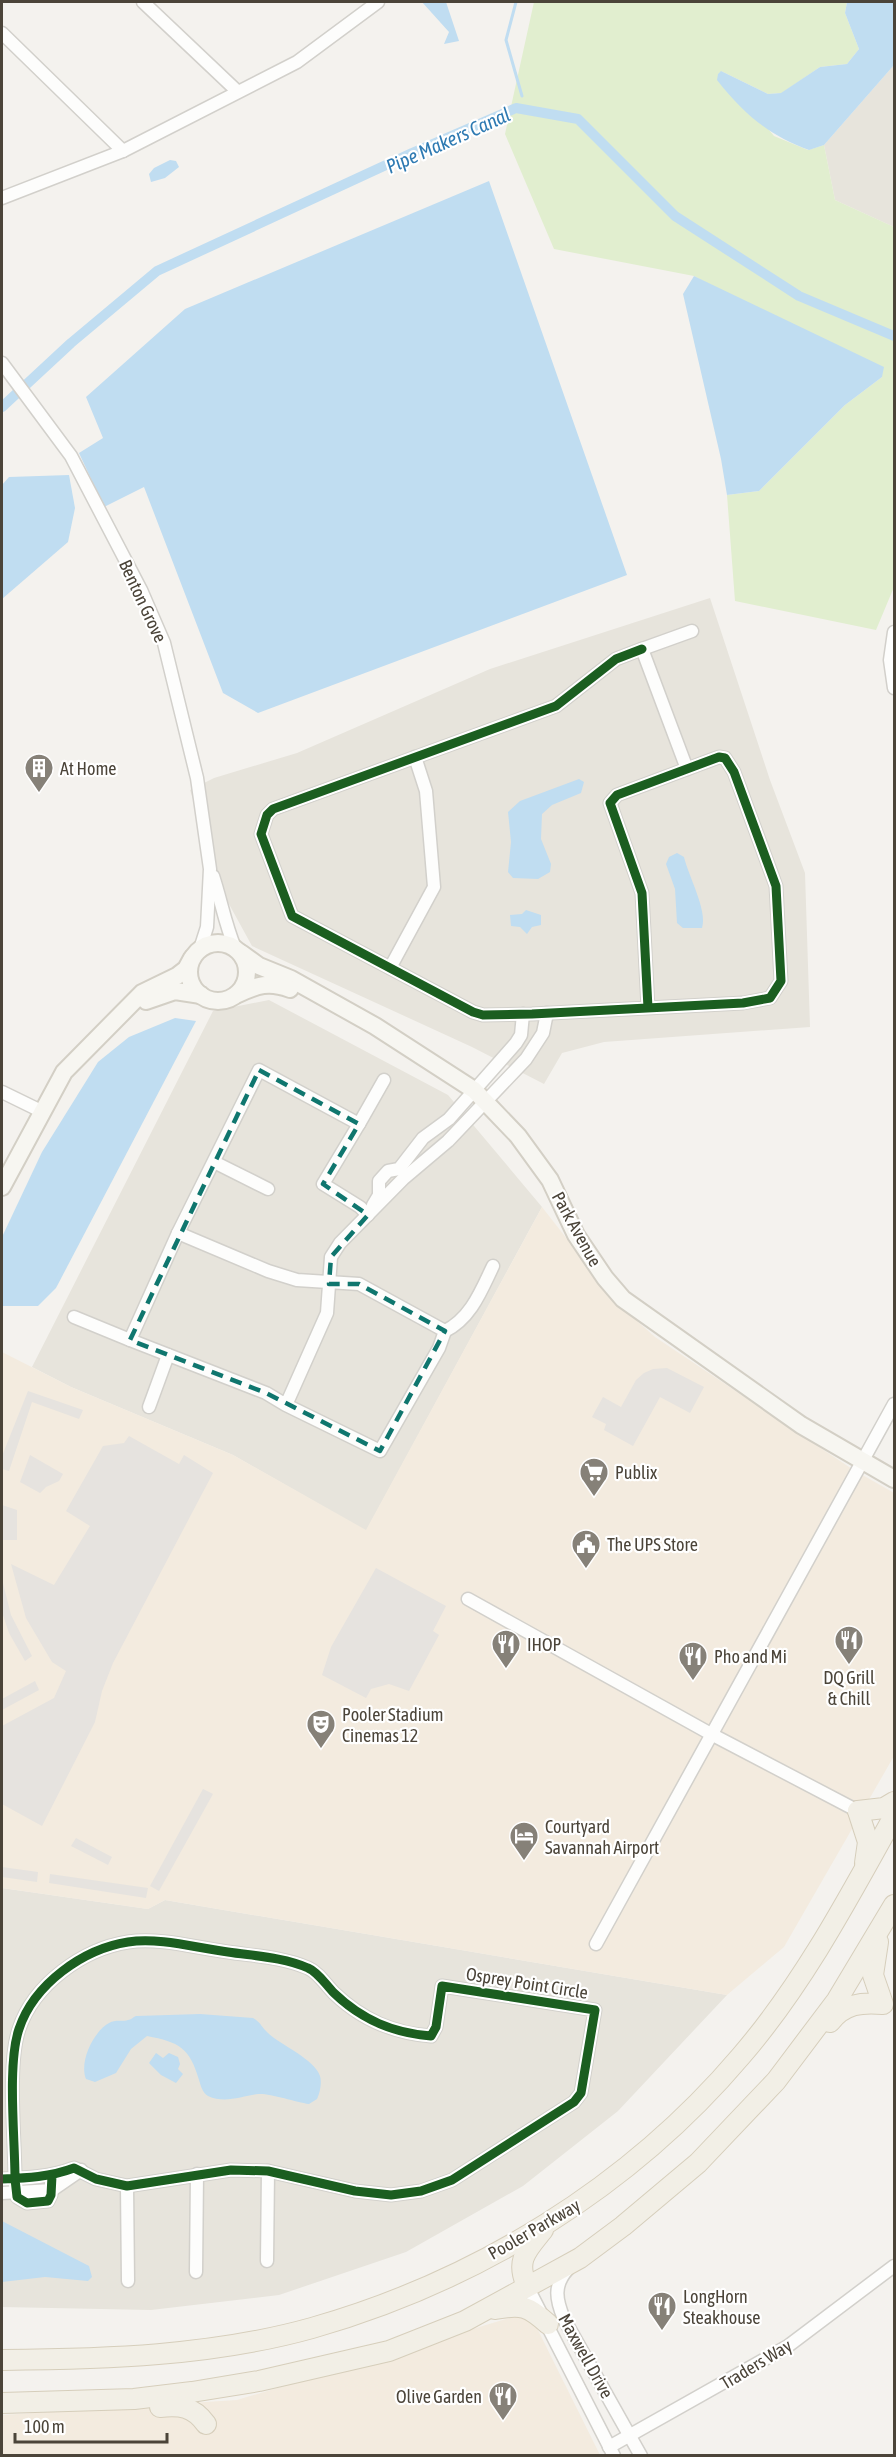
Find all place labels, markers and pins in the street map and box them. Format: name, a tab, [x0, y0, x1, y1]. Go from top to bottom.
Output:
building icon: At Home	[23, 752, 55, 794]
place label: At Home	[60, 758, 117, 779]
supermarket icon: Publix	[578, 1456, 610, 1498]
place label: Publix	[615, 1462, 657, 1483]
public building icon: The UPS Store	[570, 1528, 602, 1570]
place label: The UPS Store	[607, 1534, 698, 1555]
restaurant icon: DQ Grill & Chill	[833, 1624, 865, 1666]
restaurant icon: IHOP	[490, 1628, 522, 1670]
place label: IHOP	[527, 1634, 562, 1655]
restaurant icon: Pho and Mi	[677, 1640, 709, 1682]
place label: Pho and Mi	[714, 1646, 787, 1667]
place label: DQ Grill & Chill	[823, 1667, 875, 1709]
place label: Pooler Stadium Cinemas 12	[342, 1704, 444, 1746]
theatre icon: Pooler Stadium Cinemas 12	[305, 1708, 337, 1750]
place label: Courtyard Savannah Airport	[545, 1816, 659, 1858]
hotel icon: Courtyard Savannah Airport	[508, 1820, 540, 1862]
place label: LongHorn Steakhouse	[683, 2286, 760, 2328]
restaurant icon: LongHorn Steakhouse	[646, 2290, 678, 2332]
restaurant icon: Olive Garden	[487, 2380, 519, 2422]
place label: Olive Garden	[396, 2386, 482, 2407]

